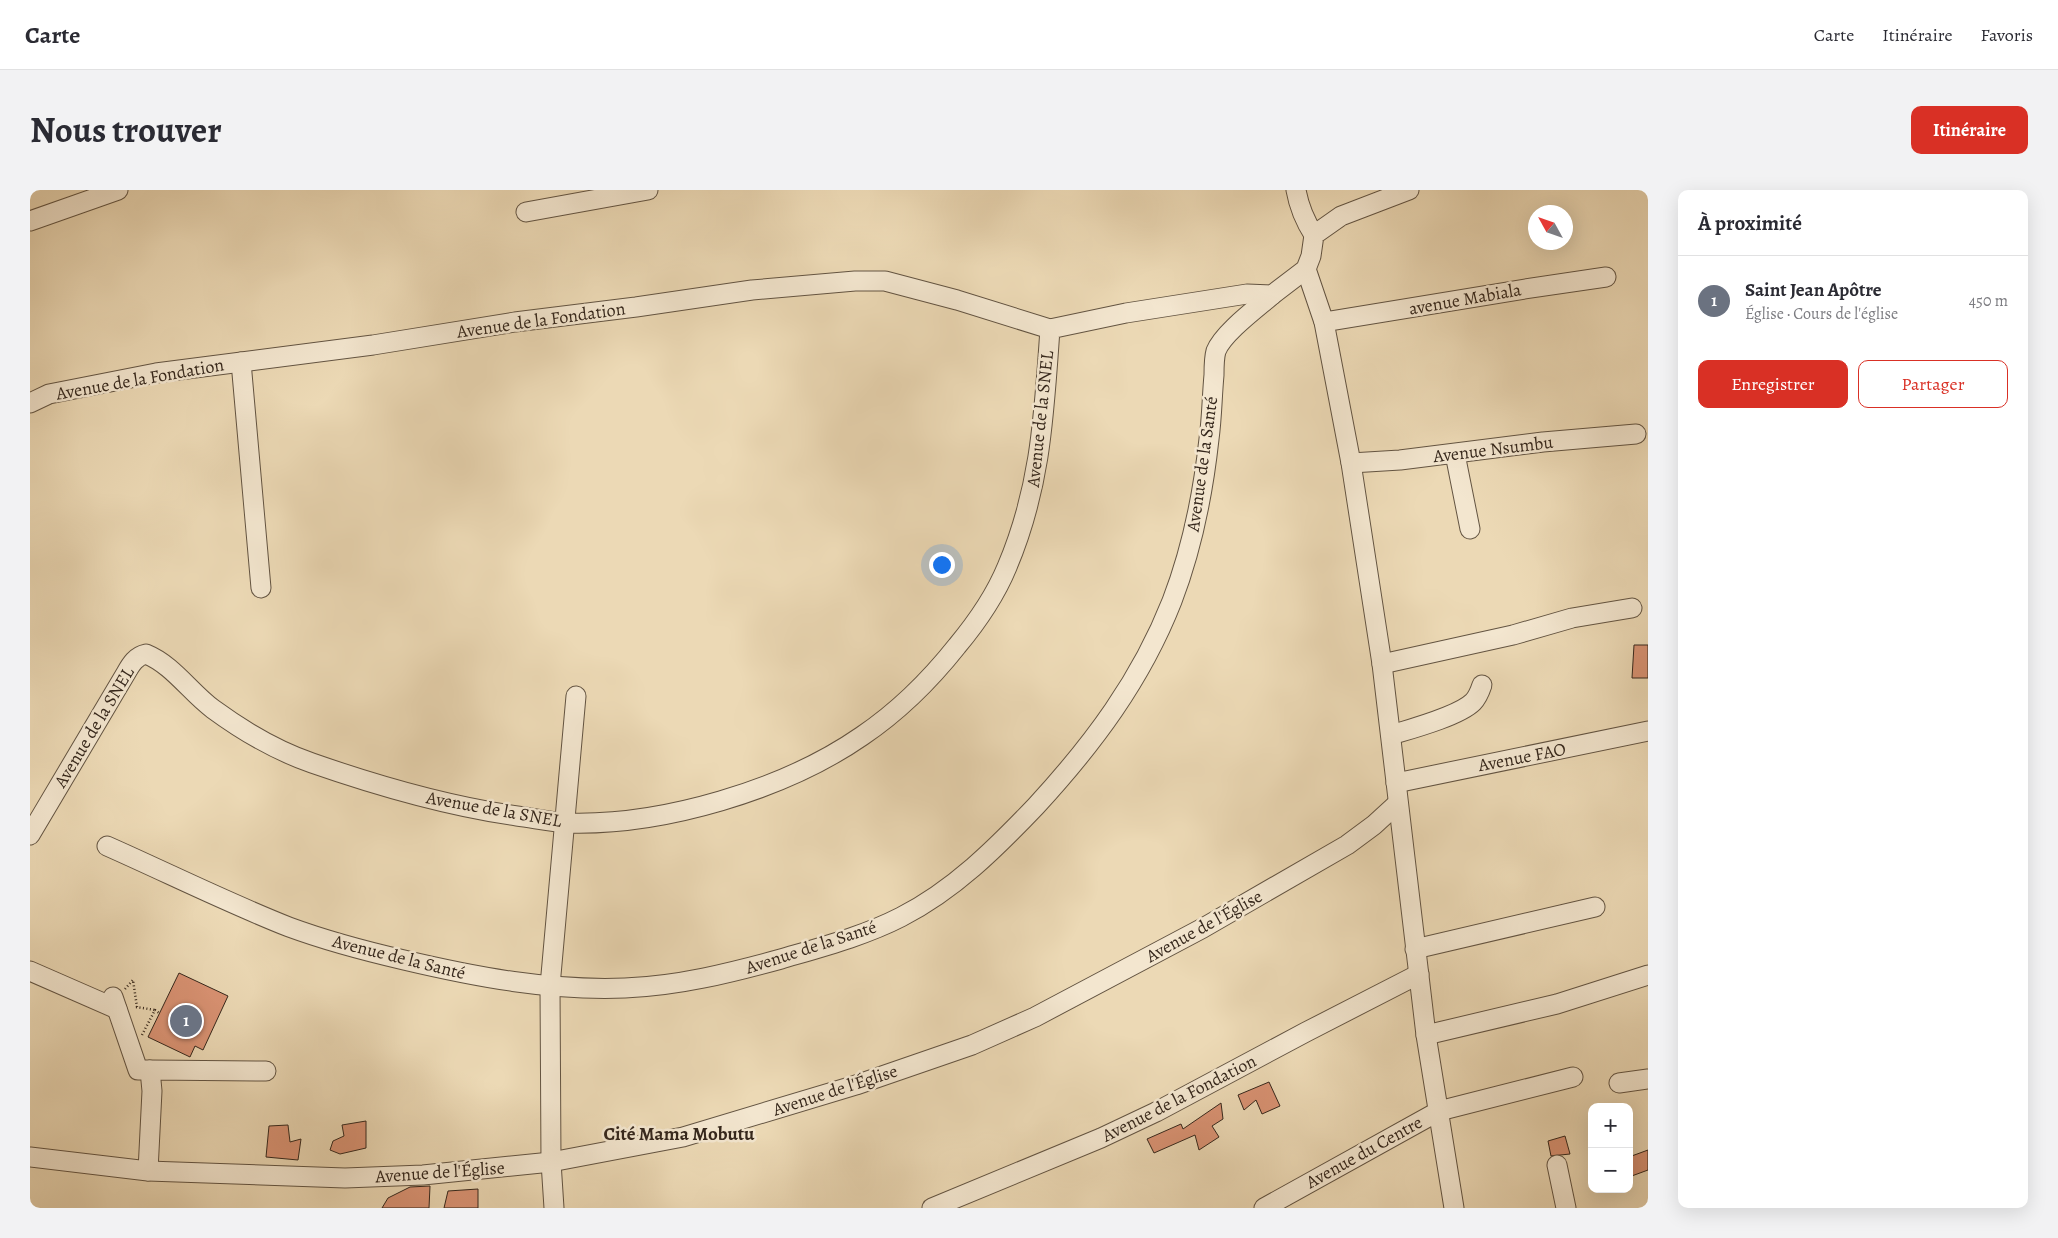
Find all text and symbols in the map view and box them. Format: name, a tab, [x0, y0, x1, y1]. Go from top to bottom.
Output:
text: Carte	[25, 19, 80, 51]
text: Carte	[1814, 23, 1854, 47]
text: Itinéraire	[1882, 23, 1953, 47]
text: Favoris	[1981, 23, 2033, 47]
text: Nous trouver	[30, 106, 222, 154]
button: Itinéraire	[1911, 106, 2028, 154]
north arrow	[1528, 205, 1573, 250]
text: À proximité	[1698, 209, 1802, 237]
street label: avenue Mabiala	[1407, 277, 1524, 321]
text: Saint Jean Apôtre	[1745, 277, 1882, 303]
text: 1	[1711, 290, 1717, 312]
text: 450 m	[1969, 290, 2008, 312]
street label: Avenue de la Fondation	[454, 296, 627, 344]
text: Église · Cours de l'église	[1745, 303, 1898, 325]
street label: Avenue de la SNEL	[1021, 349, 1059, 489]
street label: Avenue de la Fondation	[53, 352, 226, 406]
button: Enregistrer	[1698, 360, 1848, 408]
button: Partager	[1858, 360, 2008, 408]
street label: Avenue de la Santé	[1180, 395, 1223, 534]
street label: Avenue Nsumbu	[1431, 430, 1555, 468]
your location	[929, 552, 955, 578]
street label: Avenue de la SNEL	[48, 661, 140, 793]
street label: Avenue FAO	[1475, 737, 1568, 777]
street label: Avenue de la SNEL	[423, 785, 564, 833]
street label: Avenue de l'Église	[1141, 884, 1267, 968]
street label: Avenue de la Santé	[742, 915, 879, 980]
street label: Avenue de la Santé	[329, 929, 468, 985]
pin: 1	[170, 1002, 202, 1040]
street label: Avenue de la Fondation	[1097, 1049, 1260, 1148]
street label: Avenue de l'Église	[769, 1059, 900, 1122]
map controls	[1588, 1103, 1633, 1193]
button: +	[1588, 1103, 1633, 1148]
street label: Avenue du Centre	[1301, 1110, 1427, 1194]
district label: Cité Mama Mobutu	[603, 1121, 755, 1147]
button: −	[1588, 1148, 1633, 1193]
street label: Avenue de l'Église	[373, 1156, 506, 1189]

